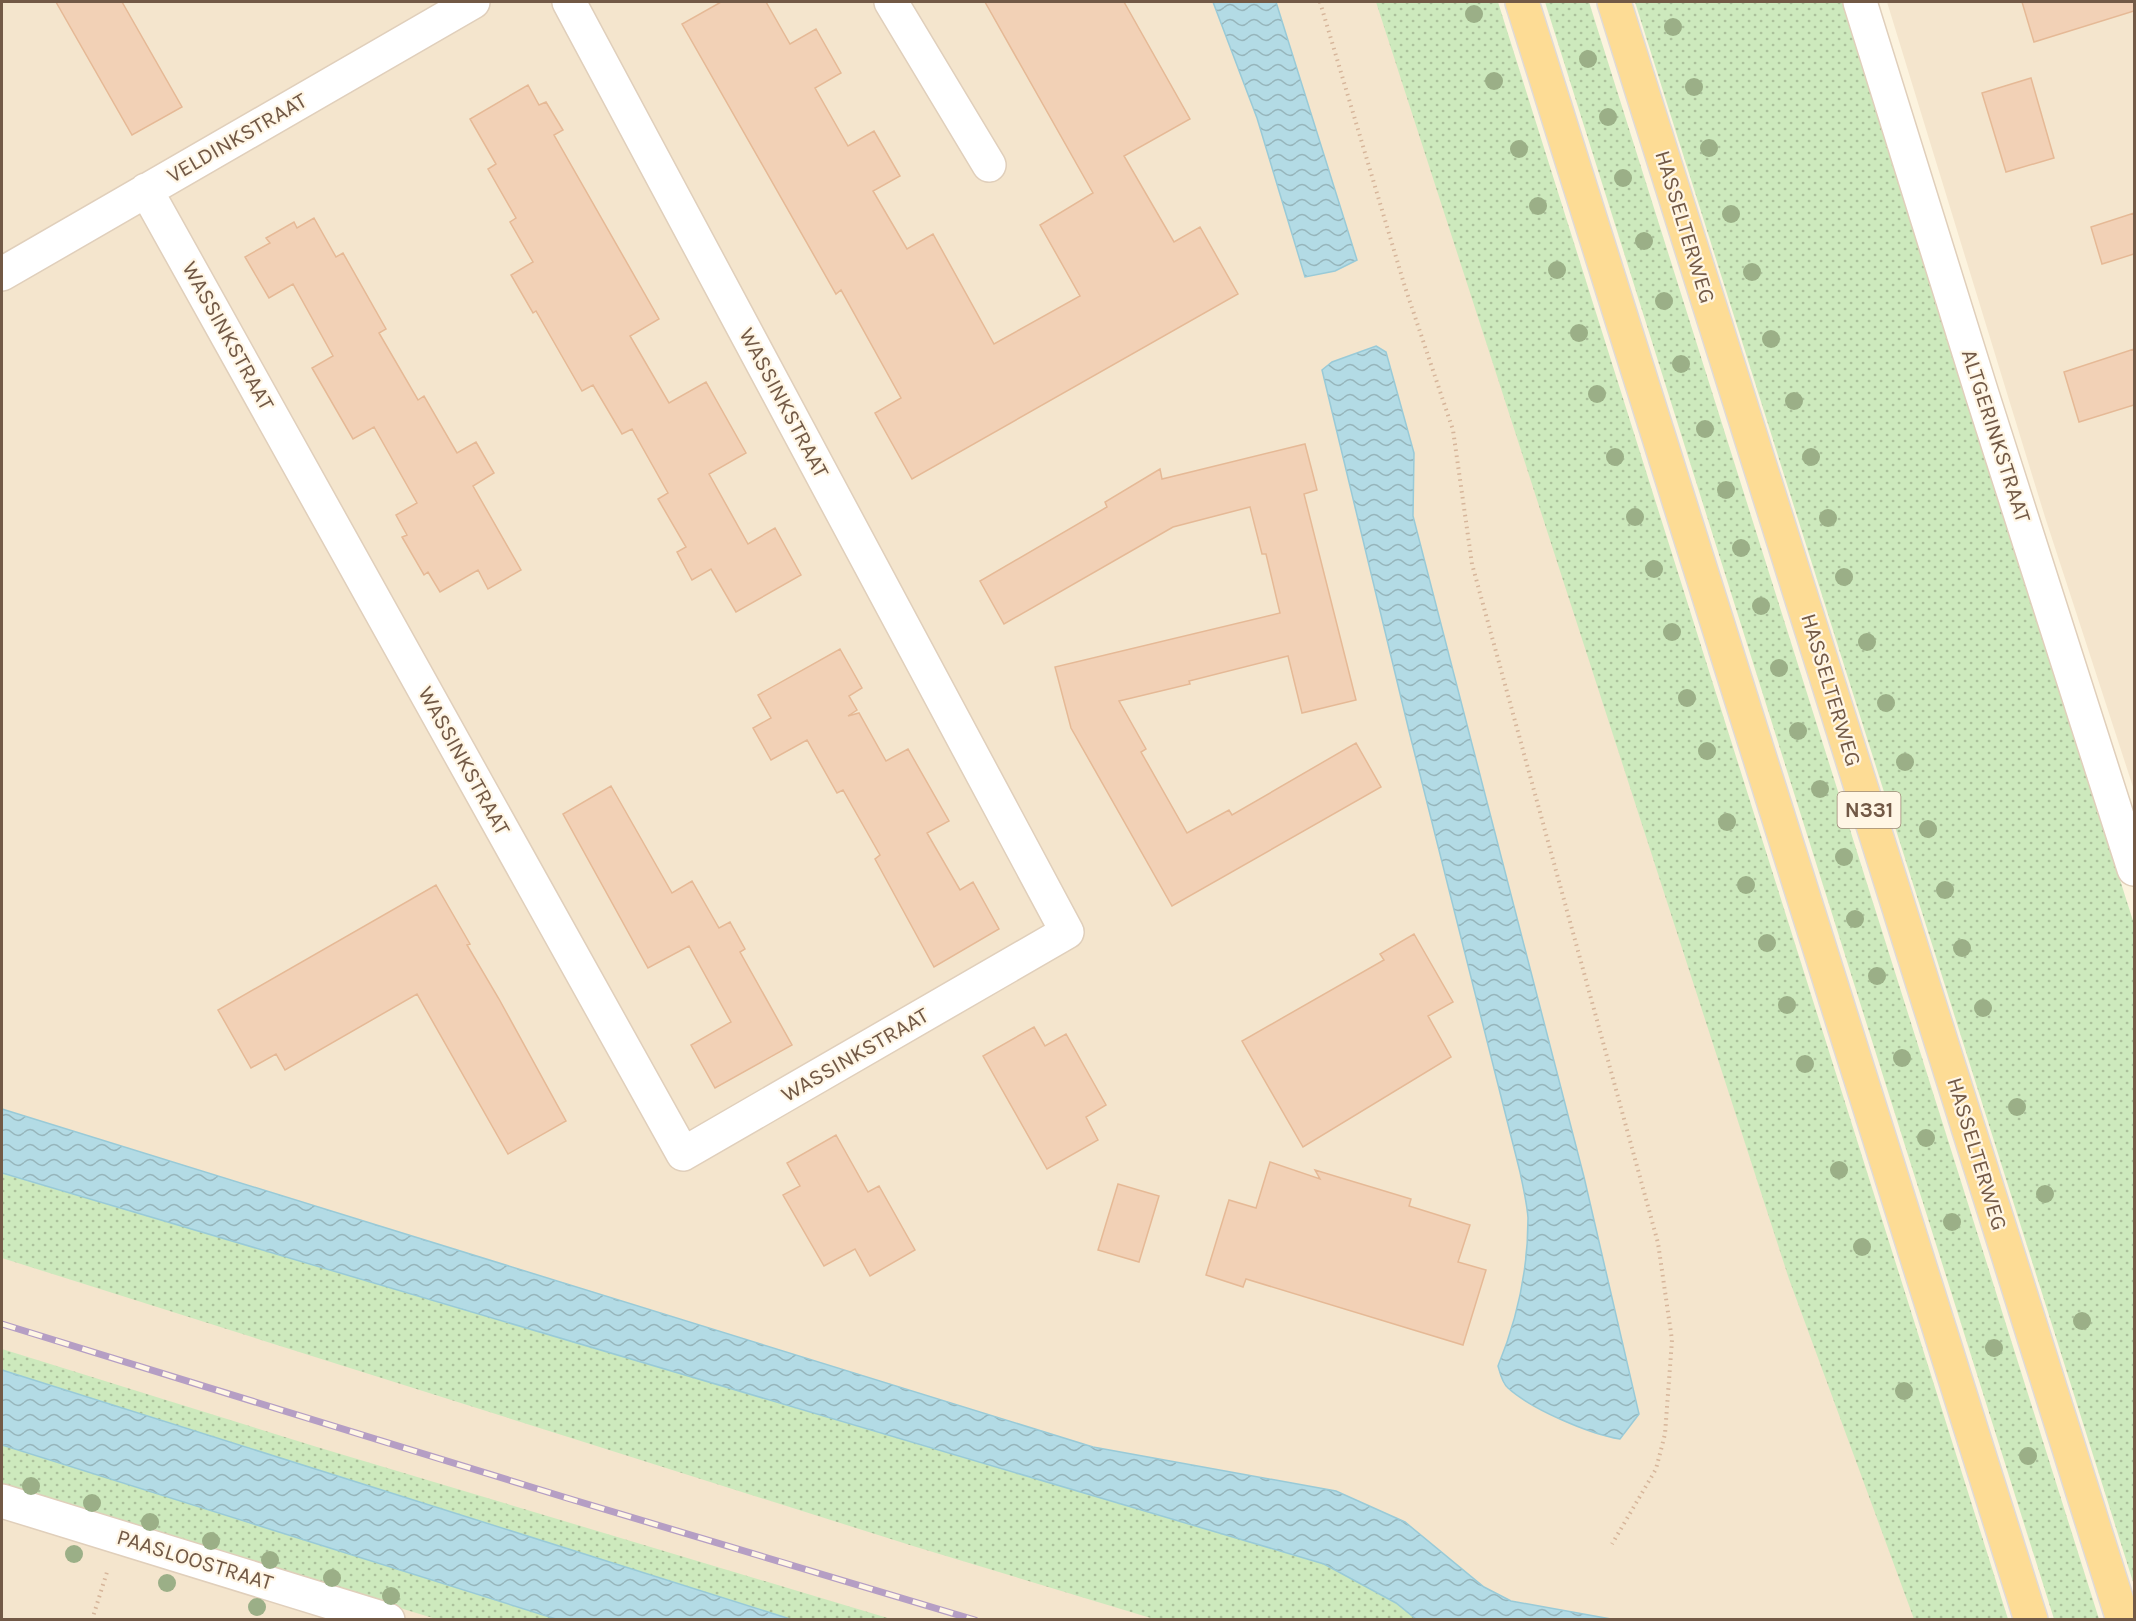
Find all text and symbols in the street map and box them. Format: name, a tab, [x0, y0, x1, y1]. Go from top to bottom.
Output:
street label: VELDINKSTRAAT	[162, 87, 312, 189]
street label: HASSELTERWEG	[1649, 147, 1721, 307]
street label: WASSINKSTRAAT	[176, 257, 280, 415]
street label: WASSINKSTRAAT	[734, 324, 834, 482]
street label: ALTGERINKSTRAAT	[1956, 346, 2036, 526]
street label: HASSELTERWEG	[1795, 610, 1867, 770]
street label: WASSINKSTRAAT	[412, 682, 516, 840]
road number: N331	[1838, 792, 1900, 828]
street label: WASSINKSTRAAT	[777, 1002, 933, 1108]
street label: HASSELTERWEG	[1941, 1074, 2013, 1234]
street label: PAASLOOSTRAAT	[114, 1524, 276, 1596]

